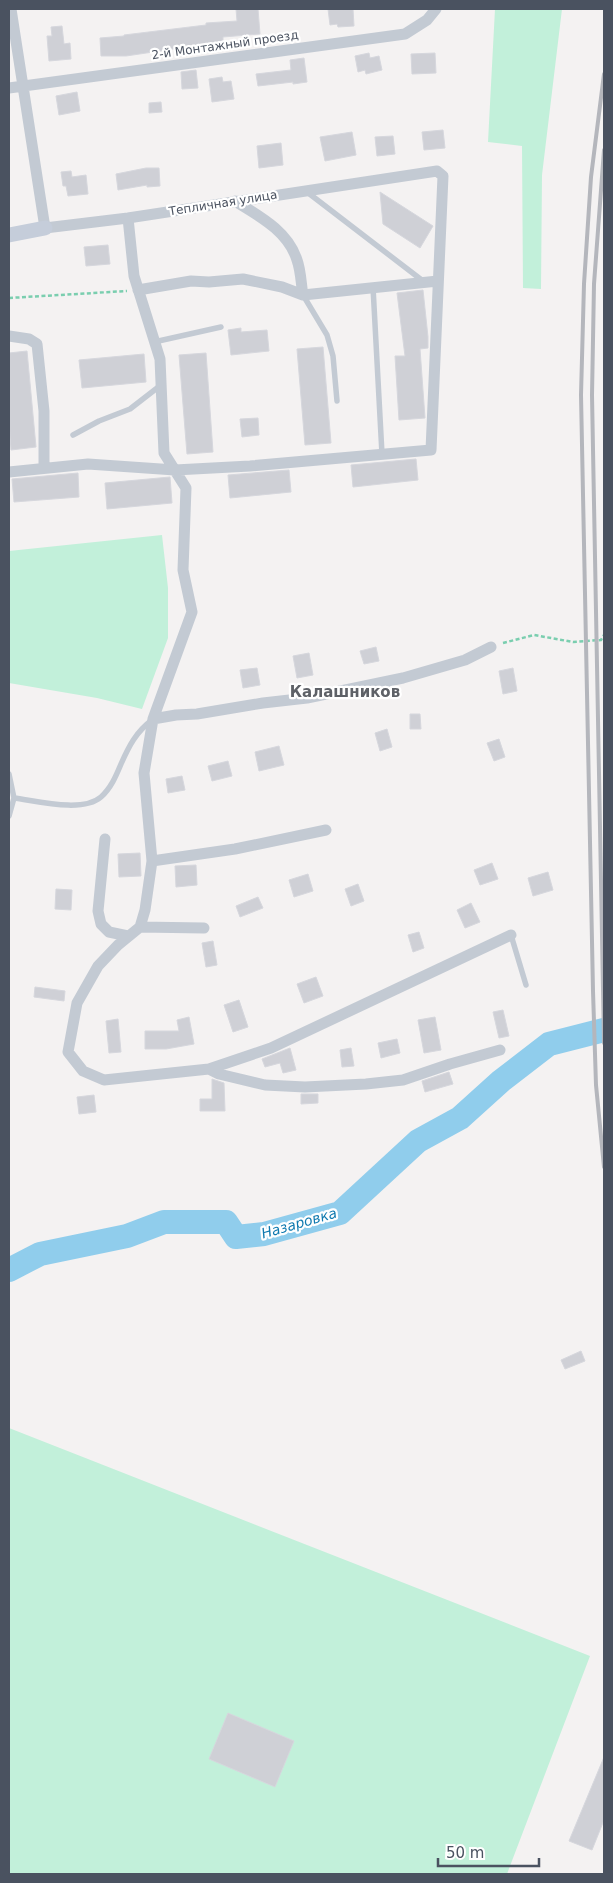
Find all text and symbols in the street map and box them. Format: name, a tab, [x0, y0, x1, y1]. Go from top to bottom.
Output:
street label: 2-й Монтажный проезд	[151, 28, 299, 62]
street label: Тепличная улица	[167, 188, 278, 219]
district label: Калашников	[290, 683, 400, 701]
water label: Назаровка	[259, 1205, 339, 1241]
scale bar	[438, 1836, 539, 1868]
text: 50 m	[446, 1844, 484, 1862]

